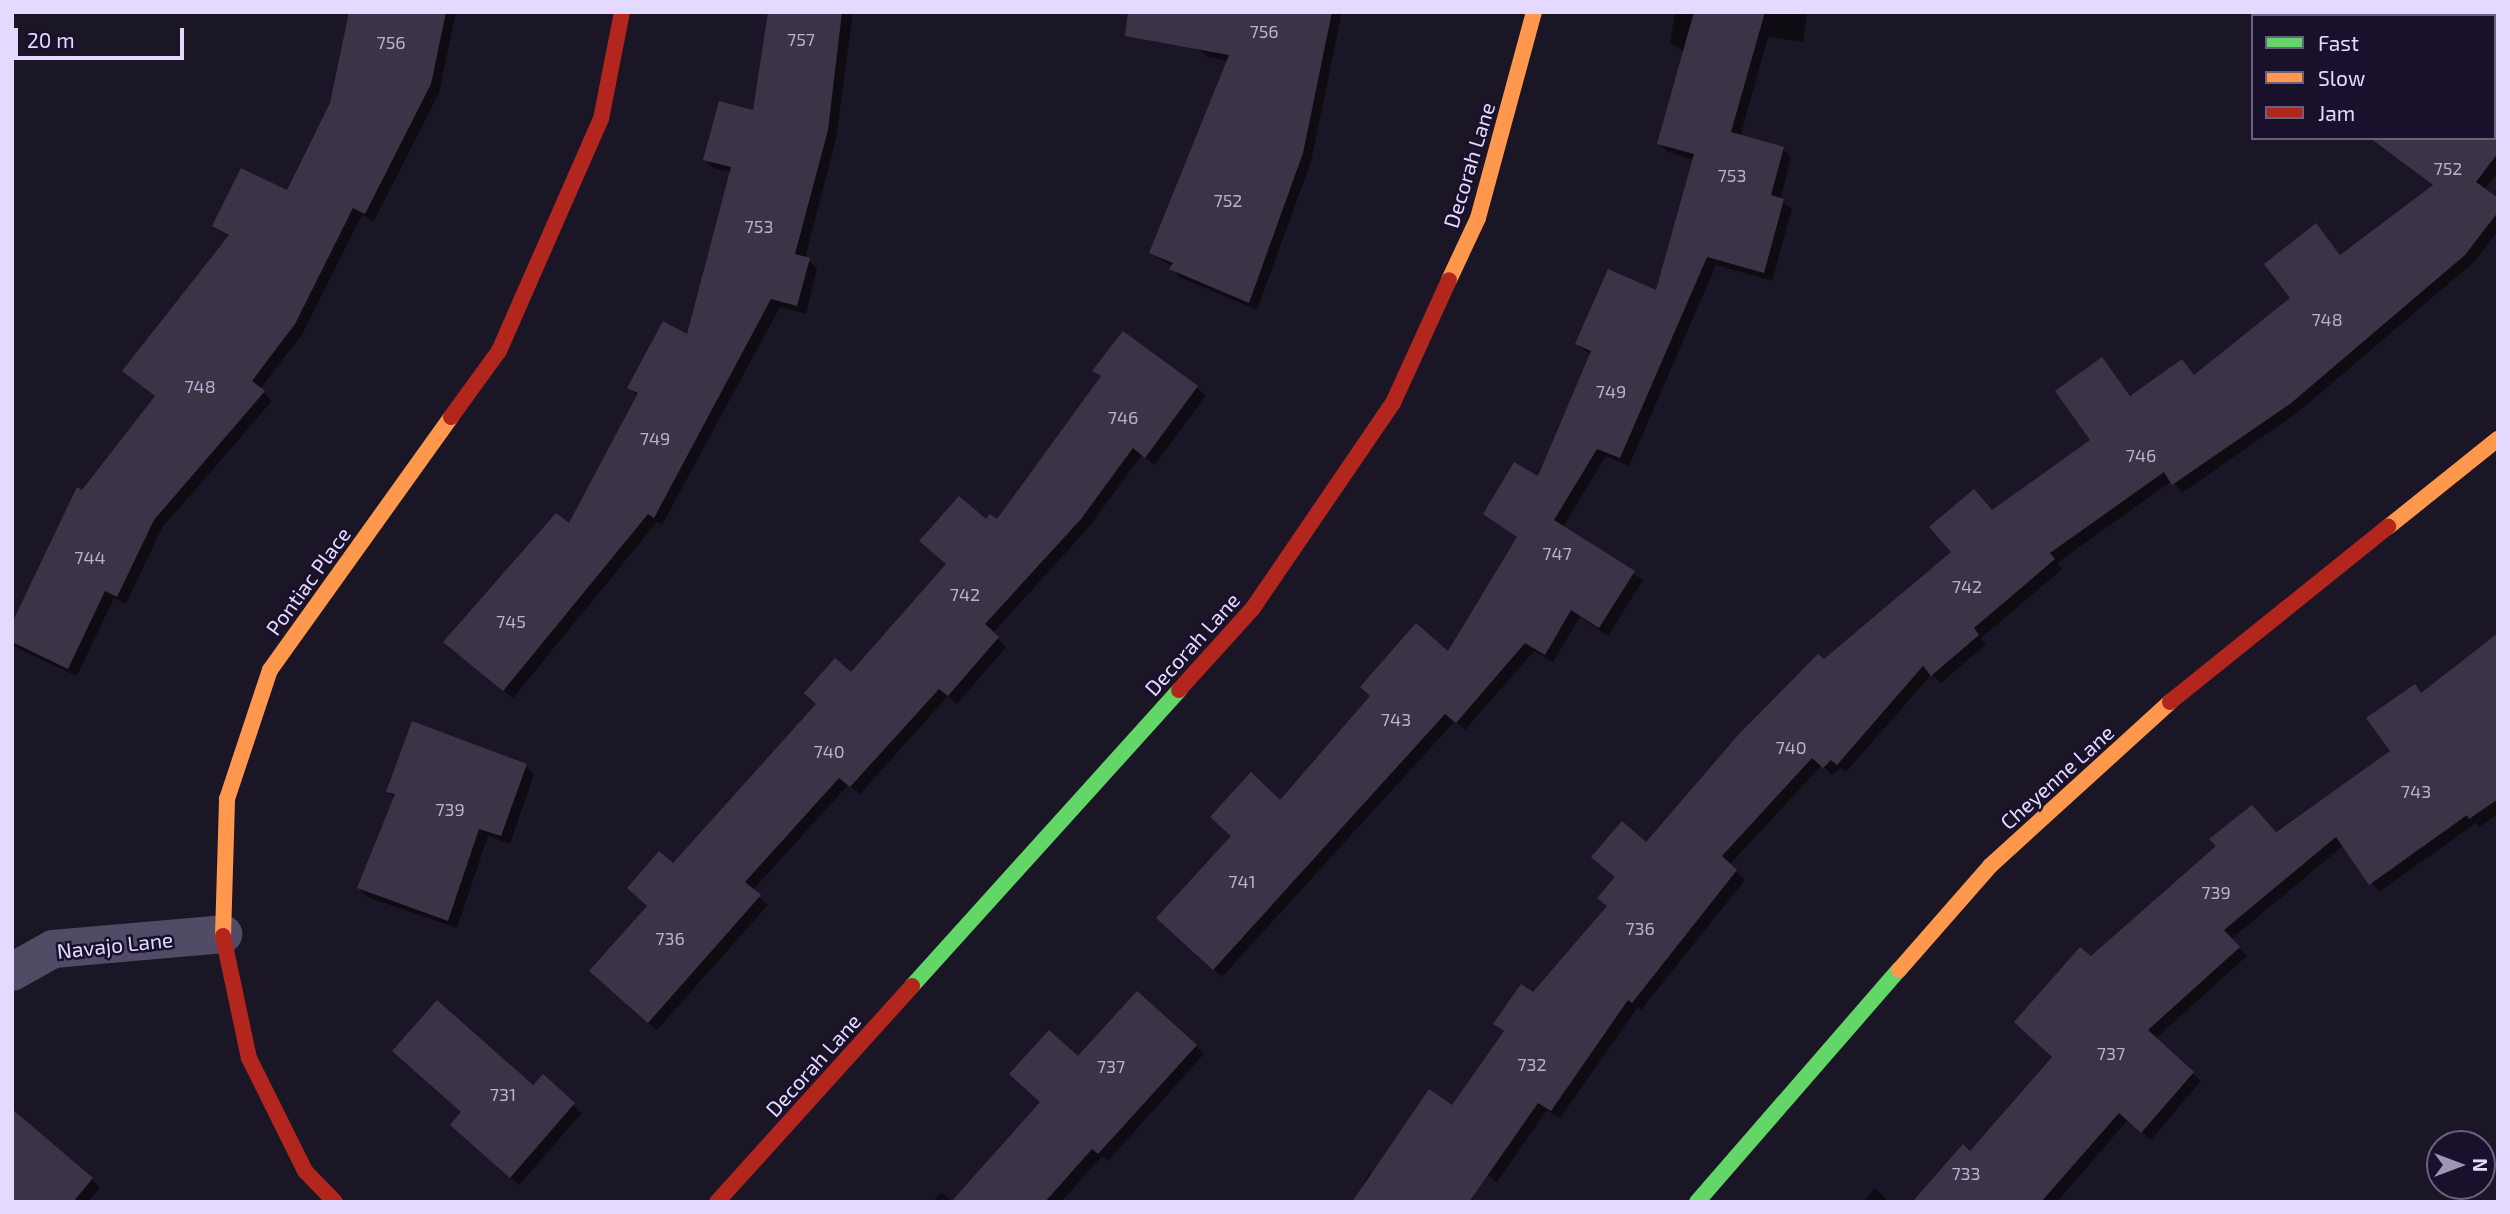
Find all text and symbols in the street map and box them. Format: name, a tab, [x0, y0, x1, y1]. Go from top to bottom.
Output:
scale bar	[18, 14, 187, 58]
legend	[2251, 14, 2496, 140]
house number: 756	[1249, 20, 1279, 42]
text: 20 m	[27, 27, 75, 52]
house number: 757	[787, 28, 815, 50]
text: Fast	[2318, 30, 2359, 55]
house number: 756	[376, 31, 406, 53]
text: Slow	[2318, 65, 2365, 90]
street label: Decorah Lane	[1438, 99, 1500, 231]
text: Jam	[2318, 100, 2355, 125]
house number: 752	[2434, 157, 2462, 179]
house number: 753	[1718, 164, 1746, 186]
house number: 752	[1214, 189, 1242, 211]
house number: 753	[745, 215, 773, 237]
house number: 748	[2311, 308, 2343, 330]
house number: 748	[184, 375, 216, 397]
house number: 749	[1596, 380, 1626, 402]
house number: 746	[1108, 406, 1138, 428]
house number: 749	[640, 427, 670, 449]
house number: 746	[2126, 444, 2156, 466]
street label: Pontiac Place	[260, 522, 356, 640]
house number: 747	[1542, 542, 1572, 564]
house number: 744	[74, 546, 106, 568]
house number: 742	[1952, 575, 1982, 597]
house number: 742	[950, 583, 980, 605]
street label: Decorah Lane	[1139, 587, 1245, 701]
house number: 745	[496, 610, 526, 632]
house number: 743	[1381, 708, 1411, 730]
street label: Cheyenne Lane	[1995, 720, 2119, 834]
house number: 740	[1775, 736, 1807, 758]
house number: 740	[813, 740, 845, 762]
house number: 743	[2401, 780, 2431, 802]
house number: 739	[435, 798, 465, 820]
house number: 741	[1228, 870, 1256, 892]
house number: 739	[2201, 881, 2231, 903]
house number: 736	[1625, 917, 1655, 939]
street label: Navajo Lane	[56, 926, 174, 964]
house number: 736	[655, 927, 685, 949]
street label: Decorah Lane	[760, 1008, 866, 1122]
house number: 737	[2097, 1042, 2125, 1064]
house number: 732	[1517, 1053, 1547, 1075]
house number: 737	[1097, 1055, 1125, 1077]
house number: 731	[490, 1083, 516, 1105]
north arrow	[2426, 1130, 2496, 1200]
text: N	[2469, 1158, 2492, 1172]
house number: 733	[1951, 1162, 1981, 1184]

